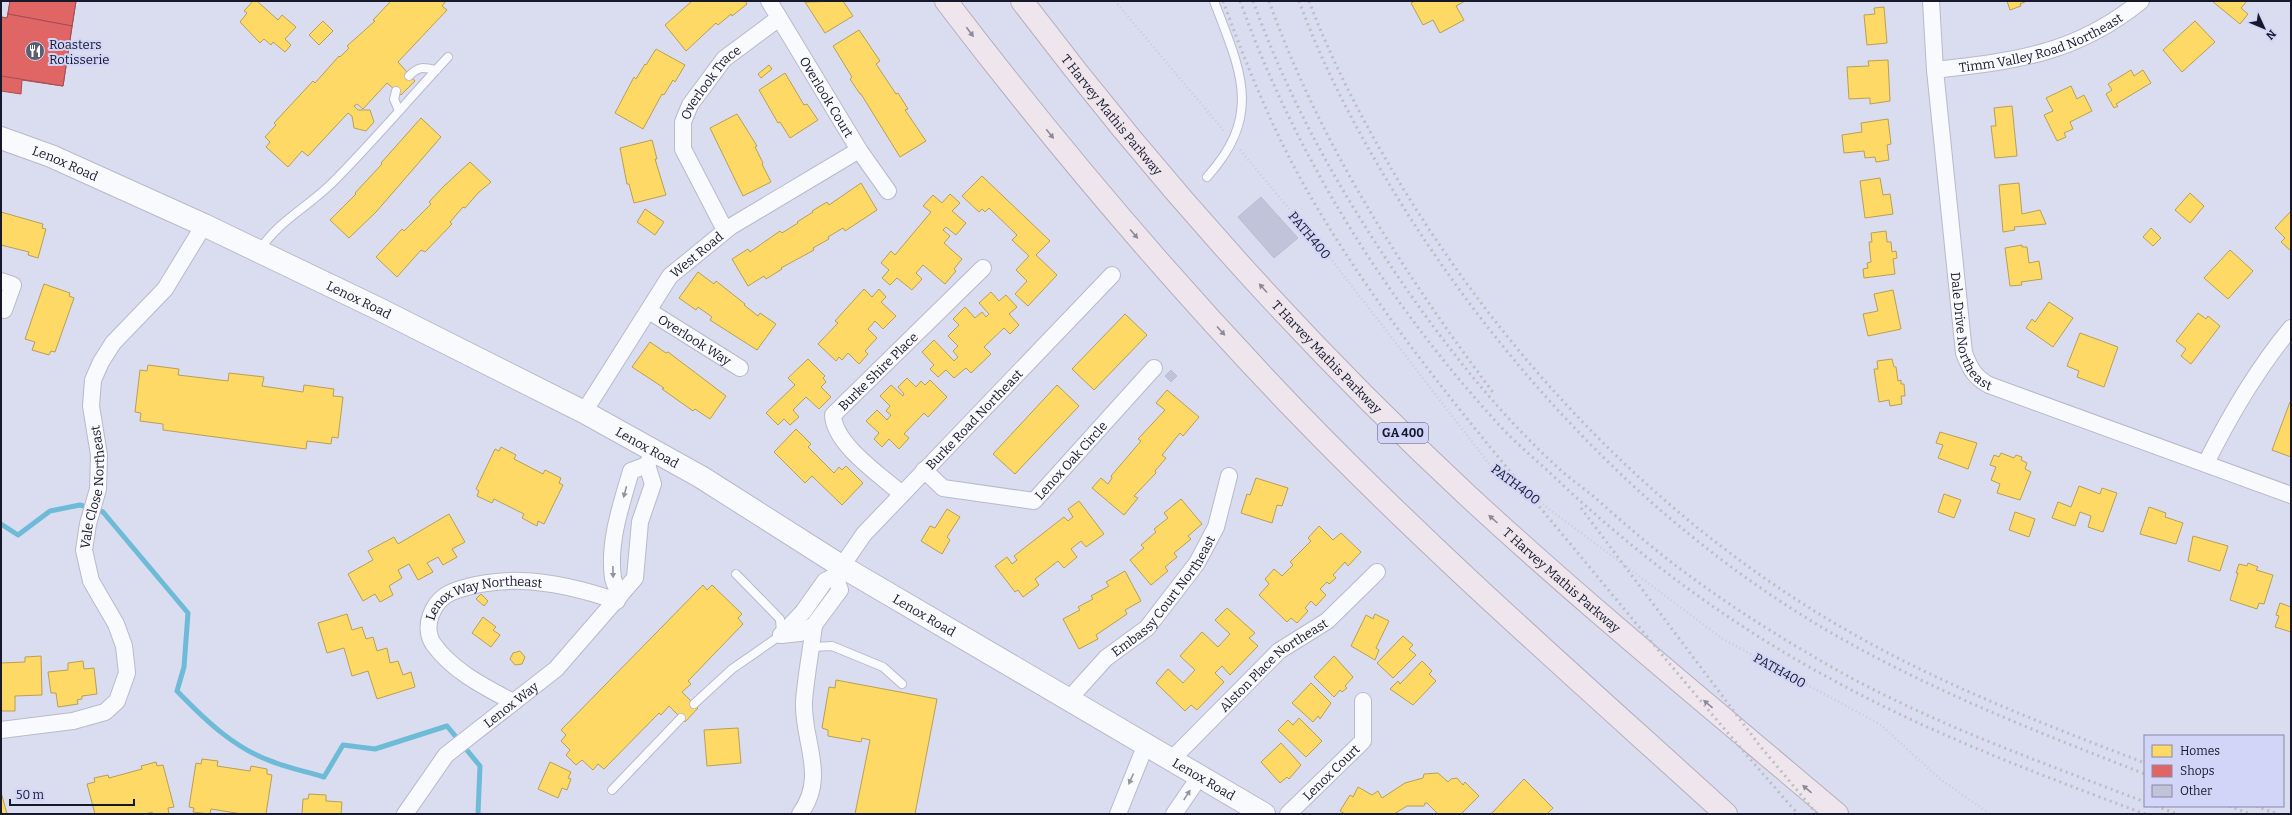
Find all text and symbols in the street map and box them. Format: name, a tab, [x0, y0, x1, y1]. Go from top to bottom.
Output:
north arrow	[2244, 8, 2284, 48]
street label: Timm Valley Road Northeast	[1958, 10, 2126, 75]
one-way arrow	[966, 27, 974, 38]
text: N	[2263, 27, 2278, 43]
place label: Roasters Rotisserie	[49, 37, 109, 67]
restaurant icon: Roasters Rotisserie	[24, 40, 46, 62]
street label: Overlook Trace	[678, 42, 744, 122]
street label: T Harvey Mathis Parkway	[1058, 52, 1165, 178]
street label: Overlook Court	[796, 54, 857, 140]
one-way arrow	[1046, 129, 1055, 140]
street label: Lenox Road	[30, 143, 100, 184]
street label: PATH400	[1286, 209, 1334, 262]
one-way arrow	[1130, 228, 1139, 239]
street label: West Road	[667, 229, 726, 281]
street label: Dale Drive Northeast	[1948, 271, 1994, 393]
street label: Lenox Road	[324, 278, 394, 322]
one-way arrow	[1258, 283, 1268, 293]
street label: T Harvey Mathis Parkway	[1269, 298, 1385, 417]
street label: Overlook Way	[655, 312, 734, 369]
one-way arrow	[1216, 325, 1225, 336]
street label: Burke Shire Place	[835, 329, 921, 414]
street label: Burke Road Northeast	[923, 366, 1026, 473]
street label: Lenox Oak Circle	[1032, 418, 1110, 503]
road number: GA 400	[1378, 423, 1428, 443]
street label: Vale Close Northeast	[77, 424, 107, 550]
street label: Lenox Road	[613, 424, 682, 471]
street label: PATH400	[1488, 461, 1543, 508]
one-way arrow	[622, 486, 628, 498]
one-way arrow	[1488, 514, 1499, 523]
street label: T Harvey Mathis Parkway	[1500, 525, 1623, 636]
street label: Embassy Court Northeast	[1109, 533, 1218, 659]
one-way arrow	[610, 566, 616, 579]
street label: Lenox Way Northeast	[423, 574, 543, 622]
street label: Lenox Road	[890, 591, 958, 640]
street label: Alston Place Northeast	[1216, 615, 1331, 715]
street label: PATH400	[1751, 650, 1808, 691]
street label: Lenox Way	[481, 679, 541, 731]
one-way arrow	[1703, 700, 1714, 709]
legend	[2144, 735, 2284, 807]
street label: Lenox Court	[1300, 741, 1363, 803]
text: Homes	[2180, 744, 2220, 758]
street label: Lenox Road	[1170, 755, 1238, 804]
text: Shops	[2180, 764, 2215, 778]
one-way arrow	[1128, 773, 1134, 785]
scale bar	[10, 781, 134, 807]
one-way arrow	[1802, 784, 1813, 793]
text: Other	[2180, 784, 2213, 798]
text: 50 m	[16, 788, 45, 802]
one-way arrow	[1183, 790, 1191, 800]

